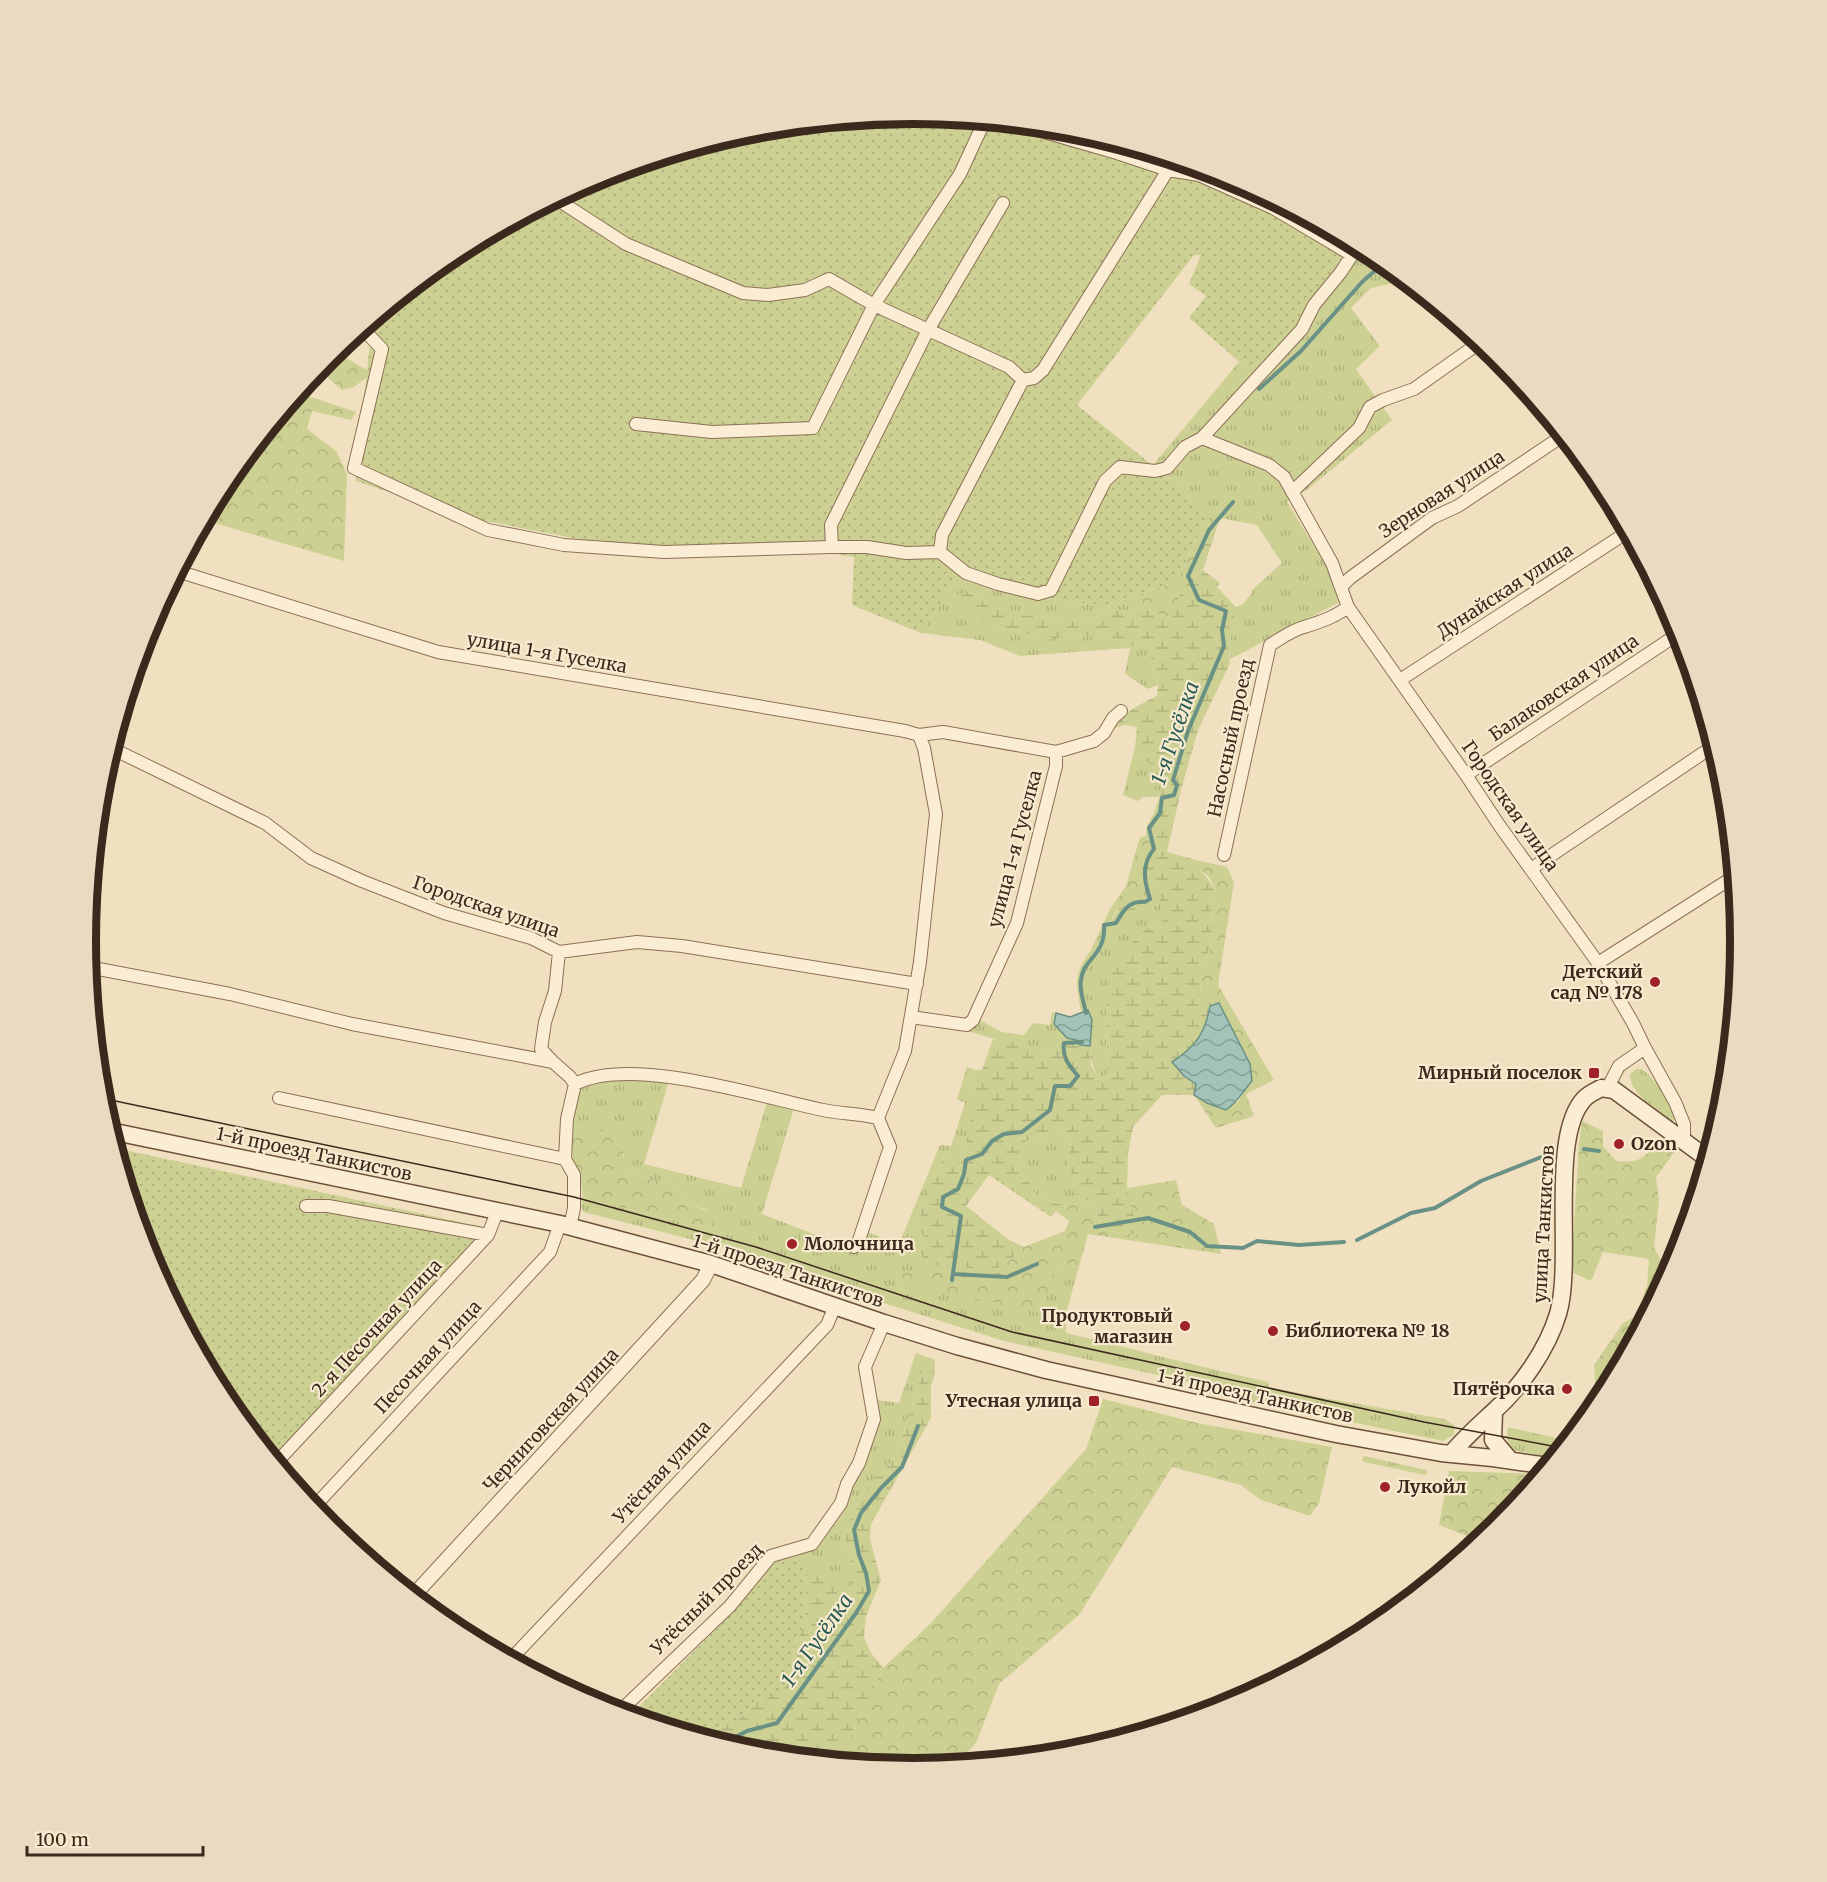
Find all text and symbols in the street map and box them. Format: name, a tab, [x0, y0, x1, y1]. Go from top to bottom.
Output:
street label: Зерновая улица	[1375, 444, 1509, 543]
street label: Дунайская улица	[1432, 538, 1577, 643]
street label: улица 1-я Гуселка	[465, 627, 629, 678]
street label: Балаковская улица	[1485, 629, 1643, 746]
street label: Насосный проезд	[1202, 656, 1259, 819]
water label: 1-я Гусёлка	[1145, 678, 1204, 788]
street label: Городская улица	[1457, 736, 1564, 876]
street label: улица 1-я Гуселка	[982, 767, 1047, 930]
street label: Городская улица	[410, 871, 563, 943]
place label: Детский сад № 178	[1551, 960, 1643, 1004]
marker: Детский сад № 178	[1648, 975, 1662, 989]
place label: Мирный поселок	[1418, 1061, 1582, 1084]
marker: Мирный поселок	[1587, 1066, 1601, 1080]
street label: 1-й проезд Танкистов	[214, 1122, 414, 1186]
place label: Ozon	[1631, 1132, 1677, 1155]
marker: Ozon	[1612, 1137, 1626, 1151]
street label: улица Танкистов	[1528, 1144, 1559, 1304]
street label: 1-й проезд Танкистов	[690, 1229, 887, 1312]
place label: Молочница	[804, 1232, 914, 1255]
marker: Молочница	[785, 1237, 799, 1251]
street label: 2-я Песочная улица	[308, 1255, 446, 1401]
street label: Песочная улица	[370, 1296, 486, 1418]
place label: Продуктовый магазин	[1041, 1304, 1173, 1348]
marker: Продуктовый магазин	[1178, 1319, 1192, 1333]
place label: Библиотека № 18	[1285, 1319, 1450, 1342]
marker: Библиотека № 18	[1266, 1324, 1280, 1338]
street label: Черниговская улица	[478, 1343, 623, 1496]
street label: 1-й проезд Танкистов	[1155, 1364, 1355, 1428]
place label: Пятёрочка	[1453, 1377, 1555, 1400]
marker: Пятёрочка	[1560, 1382, 1574, 1396]
place label: Утесная улица	[945, 1389, 1082, 1412]
marker: Утесная улица	[1087, 1394, 1101, 1408]
street label: Утёсная улица	[607, 1415, 716, 1529]
place label: Лукойл	[1397, 1475, 1467, 1498]
marker: Лукойл	[1378, 1480, 1392, 1494]
street label: Утёсный проезд	[645, 1538, 767, 1660]
water label: 1-я Гусёлка	[775, 1588, 858, 1691]
scale bar	[27, 1819, 202, 1857]
text: 100 m	[36, 1828, 89, 1851]

